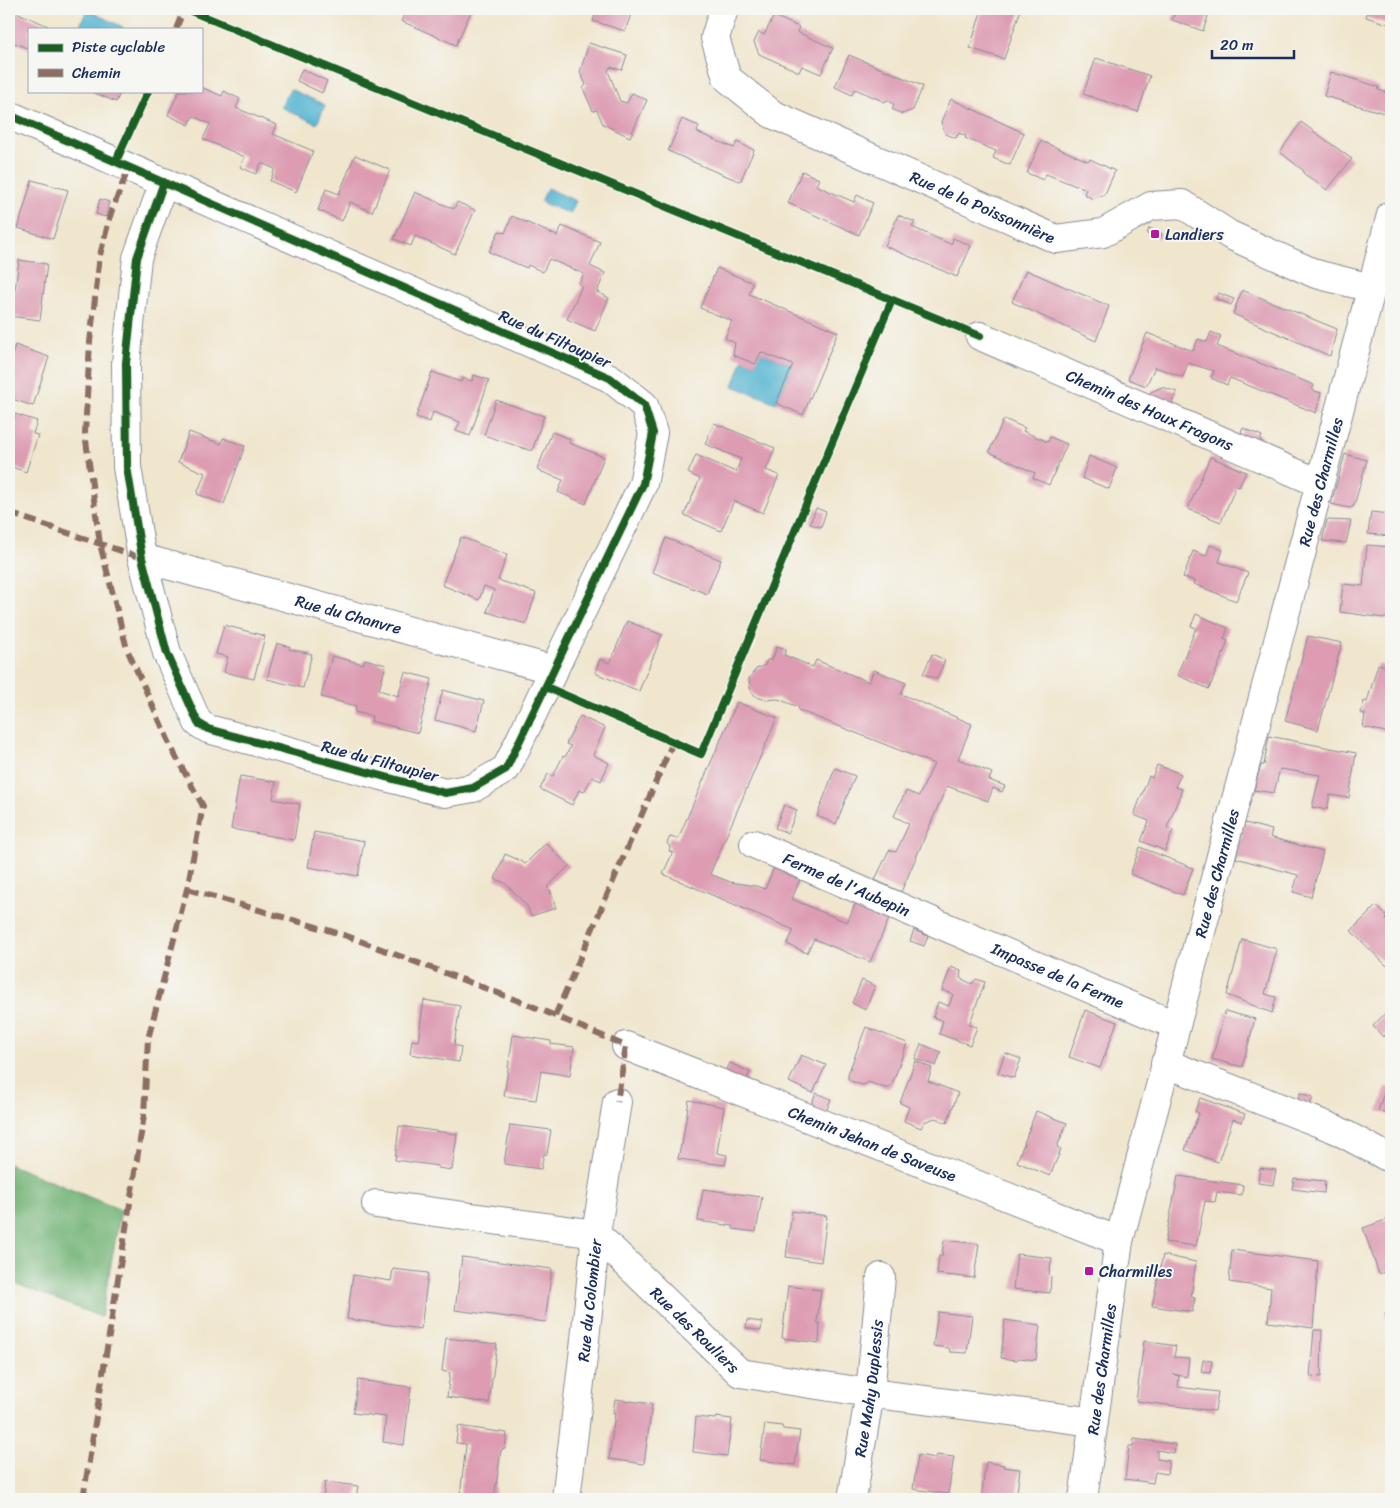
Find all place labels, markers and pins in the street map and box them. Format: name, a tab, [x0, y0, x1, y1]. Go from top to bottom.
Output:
place label: Landiers	[1165, 220, 1224, 249]
marker: Landiers	[1149, 228, 1161, 240]
place label: Charmilles	[1099, 1257, 1172, 1286]
marker: Charmilles	[1083, 1265, 1095, 1277]

